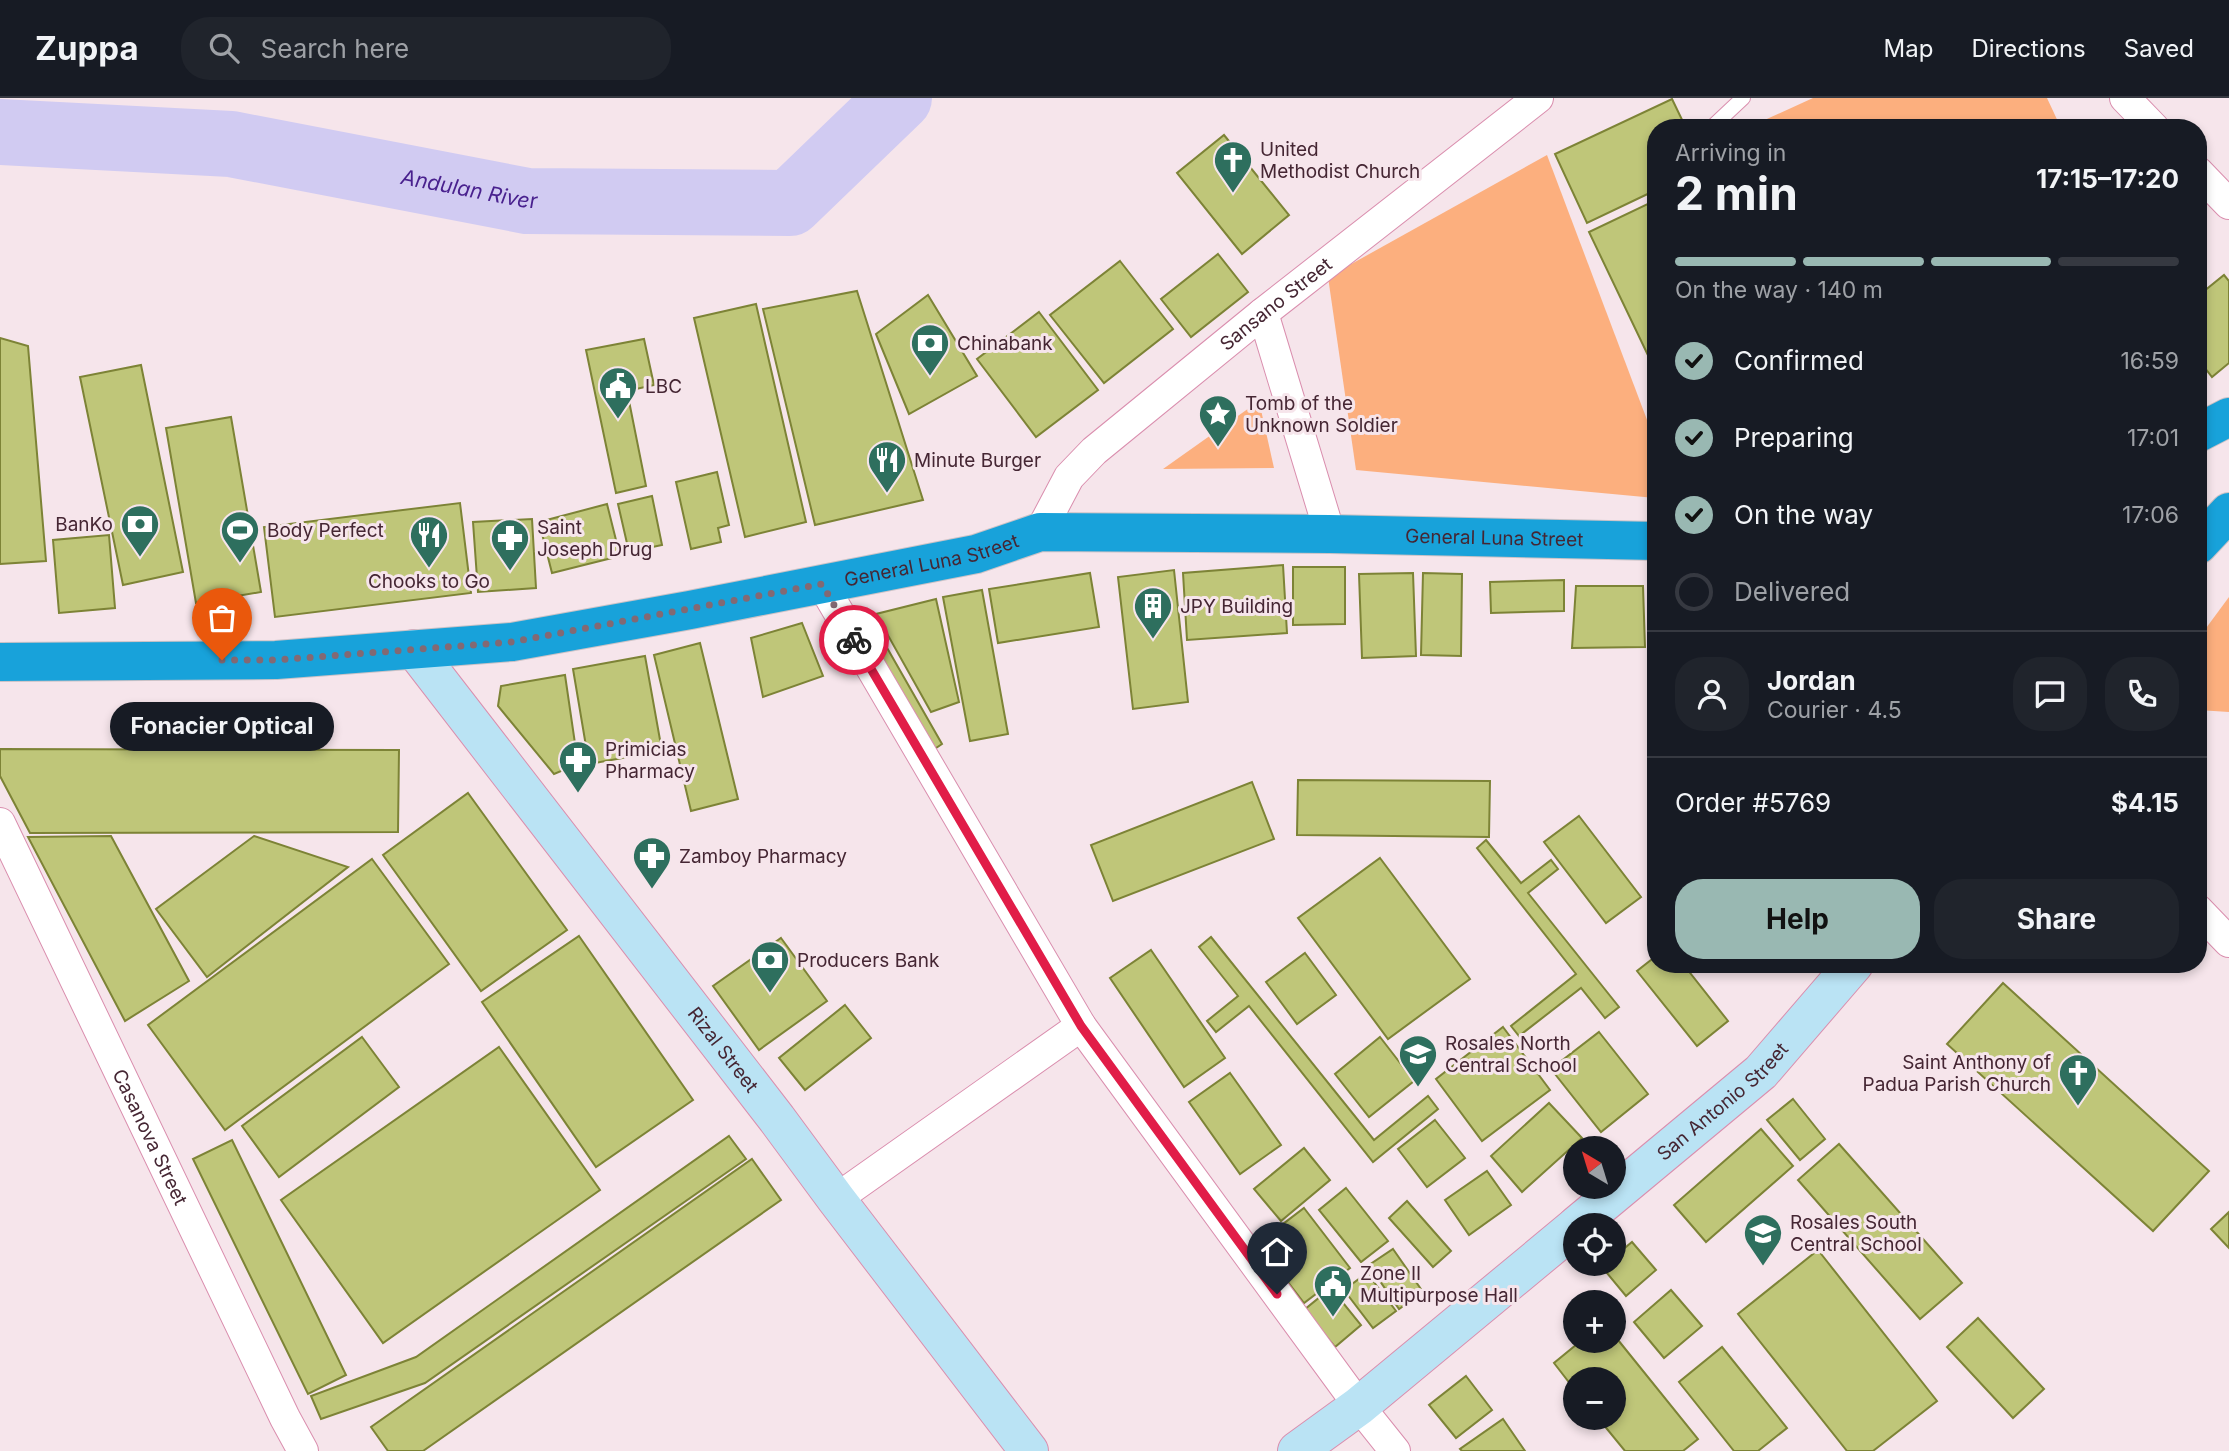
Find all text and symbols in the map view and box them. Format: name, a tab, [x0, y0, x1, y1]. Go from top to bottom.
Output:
search box	[181, 17, 671, 80]
text: Zuppa	[35, 28, 139, 68]
icon: search	[205, 29, 243, 67]
text: Search here	[261, 33, 409, 64]
text: Map	[1884, 34, 1933, 63]
text: Directions	[1971, 34, 2086, 63]
text: Saved	[2124, 34, 2194, 63]
place label: United Methodist Church	[1260, 138, 1420, 183]
church icon: United Methodist Church	[1212, 139, 1254, 194]
text: Arriving in	[1675, 139, 1786, 167]
text: 17:15–17:20	[2036, 163, 2179, 194]
water label: Andulan River	[398, 164, 539, 213]
text: 2 min	[1675, 165, 1798, 221]
street label: Sansano Street	[1215, 253, 1336, 356]
text: On the way · 140 m	[1675, 276, 1883, 304]
bank icon: Chinabank	[909, 322, 951, 377]
place label: Chinabank	[957, 332, 1053, 355]
icon: check	[1675, 342, 1713, 380]
text: Confirmed	[1734, 345, 1864, 376]
text: 16:59	[2121, 347, 2179, 375]
public building icon: LBC	[597, 365, 639, 420]
place label: LBC	[645, 375, 682, 398]
place label: Tomb of the Unknown Soldier	[1245, 392, 1398, 437]
place icon: Tomb of the Unknown Soldier	[1197, 393, 1239, 448]
icon: check	[1675, 419, 1713, 457]
text: Preparing	[1734, 422, 1854, 453]
text: 17:01	[2127, 424, 2179, 452]
restaurant icon: Minute Burger	[866, 439, 908, 494]
place label: Minute Burger	[914, 449, 1041, 472]
icon: check	[1675, 496, 1713, 534]
text: On the way	[1734, 499, 1873, 530]
text: 17:06	[2122, 501, 2179, 529]
bank icon: BanKo	[119, 503, 161, 558]
sports icon: Body Perfect	[219, 509, 261, 564]
place label: BanKo	[55, 513, 113, 536]
restaurant icon: Chooks to Go	[408, 514, 450, 569]
place label: Saint Joseph Drug	[537, 516, 652, 561]
pharmacy icon: Saint Joseph Drug	[489, 517, 531, 572]
place label: Body Perfect	[267, 519, 384, 542]
street label: General Luna Street	[1405, 525, 1584, 551]
street label: General Luna Street	[842, 529, 1022, 592]
place label: Chooks to Go	[368, 570, 490, 593]
text: Delivered	[1734, 576, 1850, 607]
building icon: JPY Building	[1132, 585, 1174, 640]
pin	[192, 588, 252, 660]
place label: JPY Building	[1180, 595, 1293, 618]
icon: bag	[203, 599, 241, 637]
courier	[819, 605, 889, 675]
icon: bike	[835, 621, 873, 659]
button: person	[1675, 657, 1749, 731]
button: chat	[2013, 657, 2087, 731]
button: phone	[2105, 657, 2179, 731]
text: Jordan	[1767, 665, 1856, 696]
text: Courier · 4.5	[1767, 696, 1902, 724]
callout: Fonacier Optical	[110, 702, 334, 751]
text: Fonacier Optical	[130, 712, 314, 740]
place label: Primicias Pharmacy	[605, 738, 695, 783]
pharmacy icon: Primicias Pharmacy	[557, 739, 599, 794]
text: Order #5769	[1675, 787, 1831, 818]
text: $4.15	[2111, 787, 2179, 818]
pharmacy icon: Zamboy Pharmacy	[631, 835, 673, 890]
place label: Zamboy Pharmacy	[679, 845, 847, 868]
button: Help	[1675, 879, 1920, 959]
button: Share	[1934, 879, 2179, 959]
bank icon: Producers Bank	[749, 939, 791, 994]
place label: Producers Bank	[797, 949, 940, 972]
street label: Rizal Street	[683, 1003, 763, 1097]
place label: Rosales North Central School	[1445, 1032, 1577, 1077]
school or university icon: Rosales North Central School	[1397, 1033, 1439, 1088]
street label: San Antonio Street	[1652, 1038, 1793, 1166]
place label: Saint Anthony of Padua Parish Church	[1863, 1051, 2051, 1096]
church icon: Saint Anthony of Padua Parish Church	[2057, 1052, 2099, 1107]
street label: Casanova Street	[108, 1065, 192, 1209]
north arrow	[1563, 1136, 1626, 1199]
map controls	[1563, 1136, 1626, 1430]
place label: Rosales South Central School	[1790, 1211, 1922, 1256]
school or university icon: Rosales South Central School	[1742, 1212, 1784, 1267]
button: locate	[1563, 1213, 1626, 1276]
pin	[1247, 1222, 1307, 1294]
icon: home	[1258, 1233, 1296, 1271]
place label: Zone II Multipurpose Hall	[1360, 1262, 1518, 1307]
public building icon: Zone II Multipurpose Hall	[1312, 1263, 1354, 1318]
button: +	[1563, 1290, 1626, 1353]
button: −	[1563, 1367, 1626, 1430]

